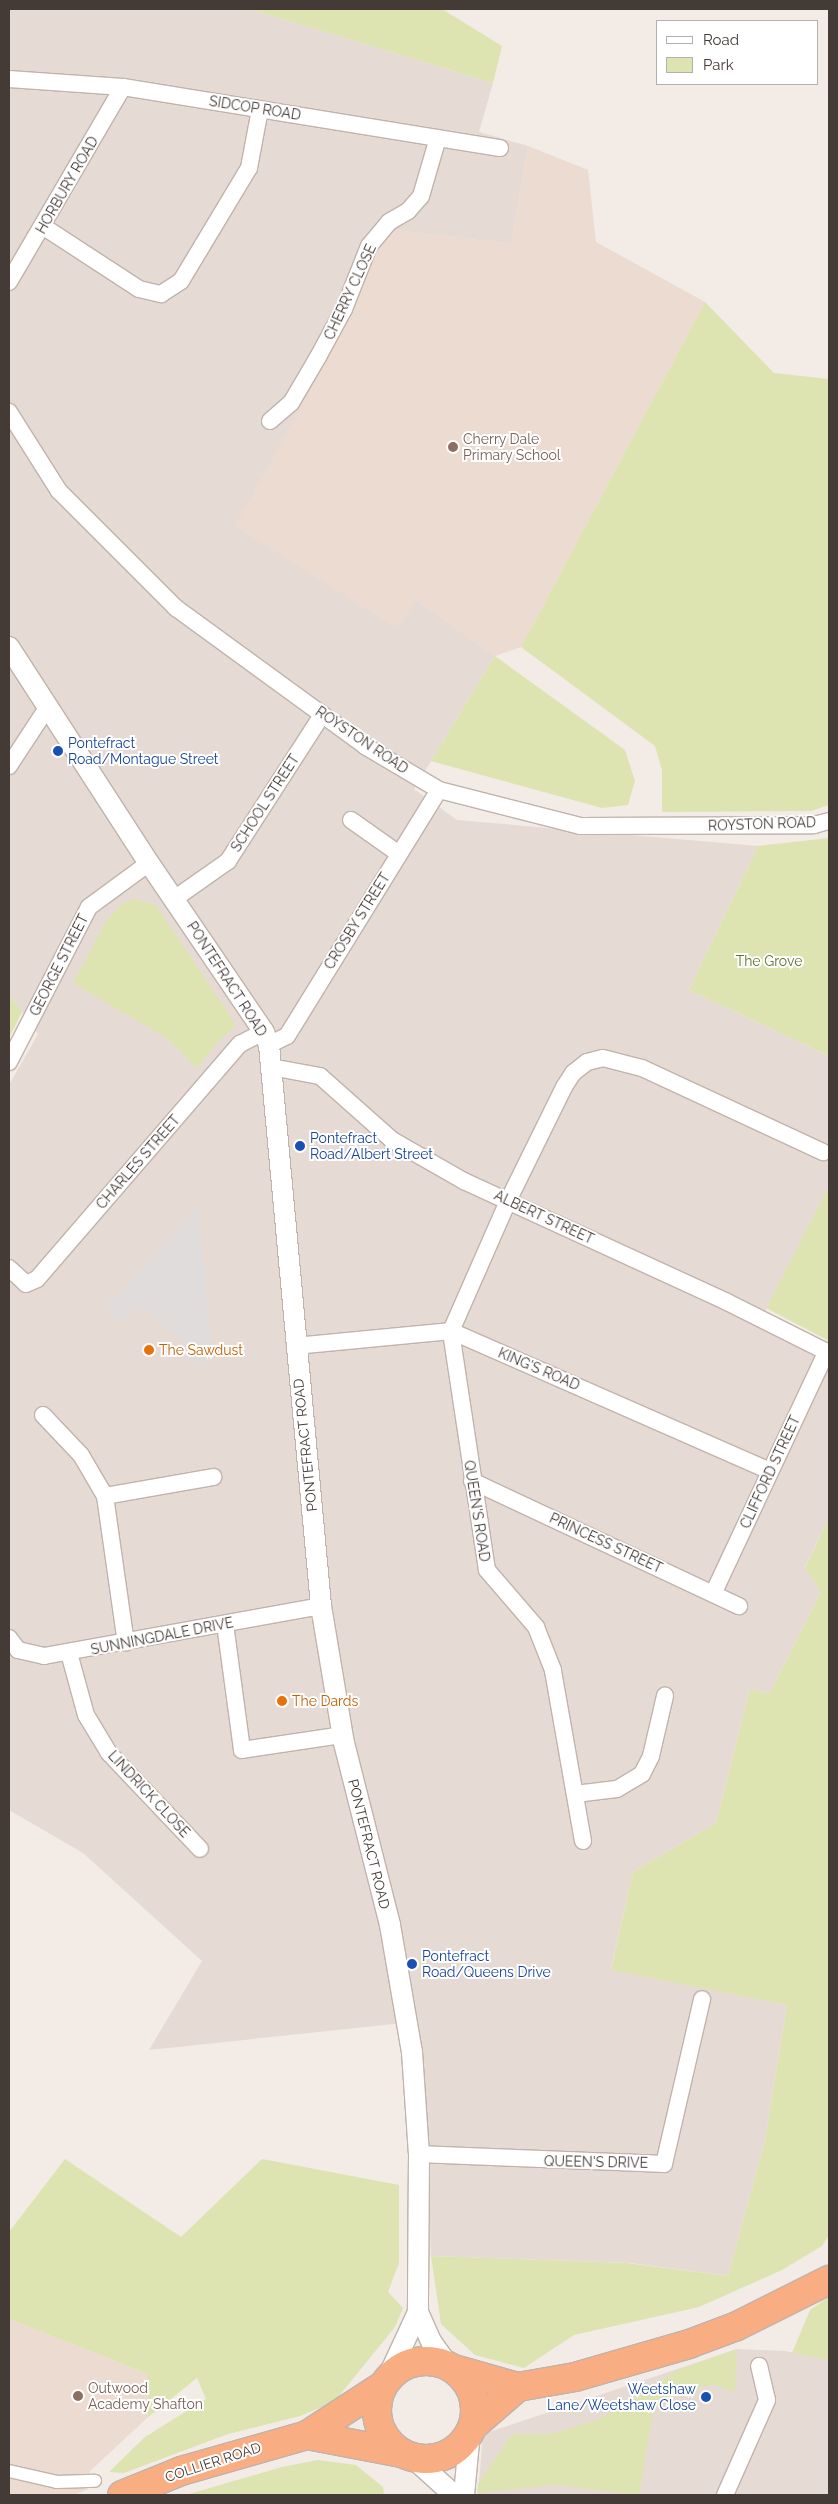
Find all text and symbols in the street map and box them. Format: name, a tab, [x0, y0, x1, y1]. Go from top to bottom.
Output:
legend	[656, 20, 818, 85]
text: Road	[703, 31, 739, 49]
text: Park	[703, 56, 734, 74]
street label: SIDCOP ROAD	[208, 92, 302, 124]
street label: HORBURY ROAD	[32, 133, 102, 237]
street label: CHERRY CLOSE	[320, 241, 380, 343]
place label: Cherry Dale Primary School	[463, 431, 561, 464]
marker: Cherry Dale Primary School	[447, 441, 459, 453]
street label: ROYSTON ROAD	[312, 703, 412, 777]
place label: Pontefract Road/Montague Street	[68, 735, 219, 768]
marker: Pontefract Road/Montague Street	[52, 745, 64, 757]
street label: SCHOOL STREET	[227, 751, 303, 855]
street label: ROYSTON ROAD	[708, 814, 816, 834]
street label: CROSBY STREET	[320, 869, 394, 973]
street label: GEORGE STREET	[26, 911, 92, 1019]
street label: PONTEFRACT ROAD	[183, 918, 271, 1040]
park label: The Grove	[736, 953, 802, 969]
street label: CHARLES STREET	[93, 1112, 183, 1212]
place label: Pontefract Road/Albert Street	[310, 1130, 433, 1162]
marker: Pontefract Road/Albert Street	[294, 1140, 306, 1152]
street label: ALBERT STREET	[491, 1186, 597, 1248]
place label: The Sawdust	[159, 1342, 243, 1358]
marker: The Sawdust	[143, 1344, 155, 1356]
street label: KING'S ROAD	[496, 1344, 582, 1394]
street label: PONTEFRACT ROAD	[290, 1377, 320, 1513]
street label: CLIFFORD STREET	[736, 1413, 804, 1531]
street label: QUEEN'S ROAD	[461, 1459, 493, 1563]
street label: PRINCESS STREET	[547, 1509, 665, 1577]
street label: SUNNINGDALE DRIVE	[89, 1614, 235, 1658]
place label: The Dards	[292, 1693, 358, 1709]
marker: The Dards	[276, 1695, 288, 1707]
street label: LINDRICK CLOSE	[105, 1747, 193, 1841]
street label: PONTEFRACT ROAD	[345, 1777, 393, 1911]
place label: Pontefract Road/Queens Drive	[422, 1948, 551, 1980]
marker: Pontefract Road/Queens Drive	[406, 1958, 418, 1970]
street label: QUEEN'S DRIVE	[544, 2153, 648, 2171]
place label: Outwood Academy Shafton	[88, 2380, 203, 2412]
place label: Weetshaw Lane/Weetshaw Close	[547, 2381, 696, 2414]
marker: Outwood Academy Shafton	[72, 2390, 84, 2402]
marker: Weetshaw Lane/Weetshaw Close	[700, 2391, 712, 2403]
street label: COLLIER ROAD	[163, 2439, 263, 2485]

